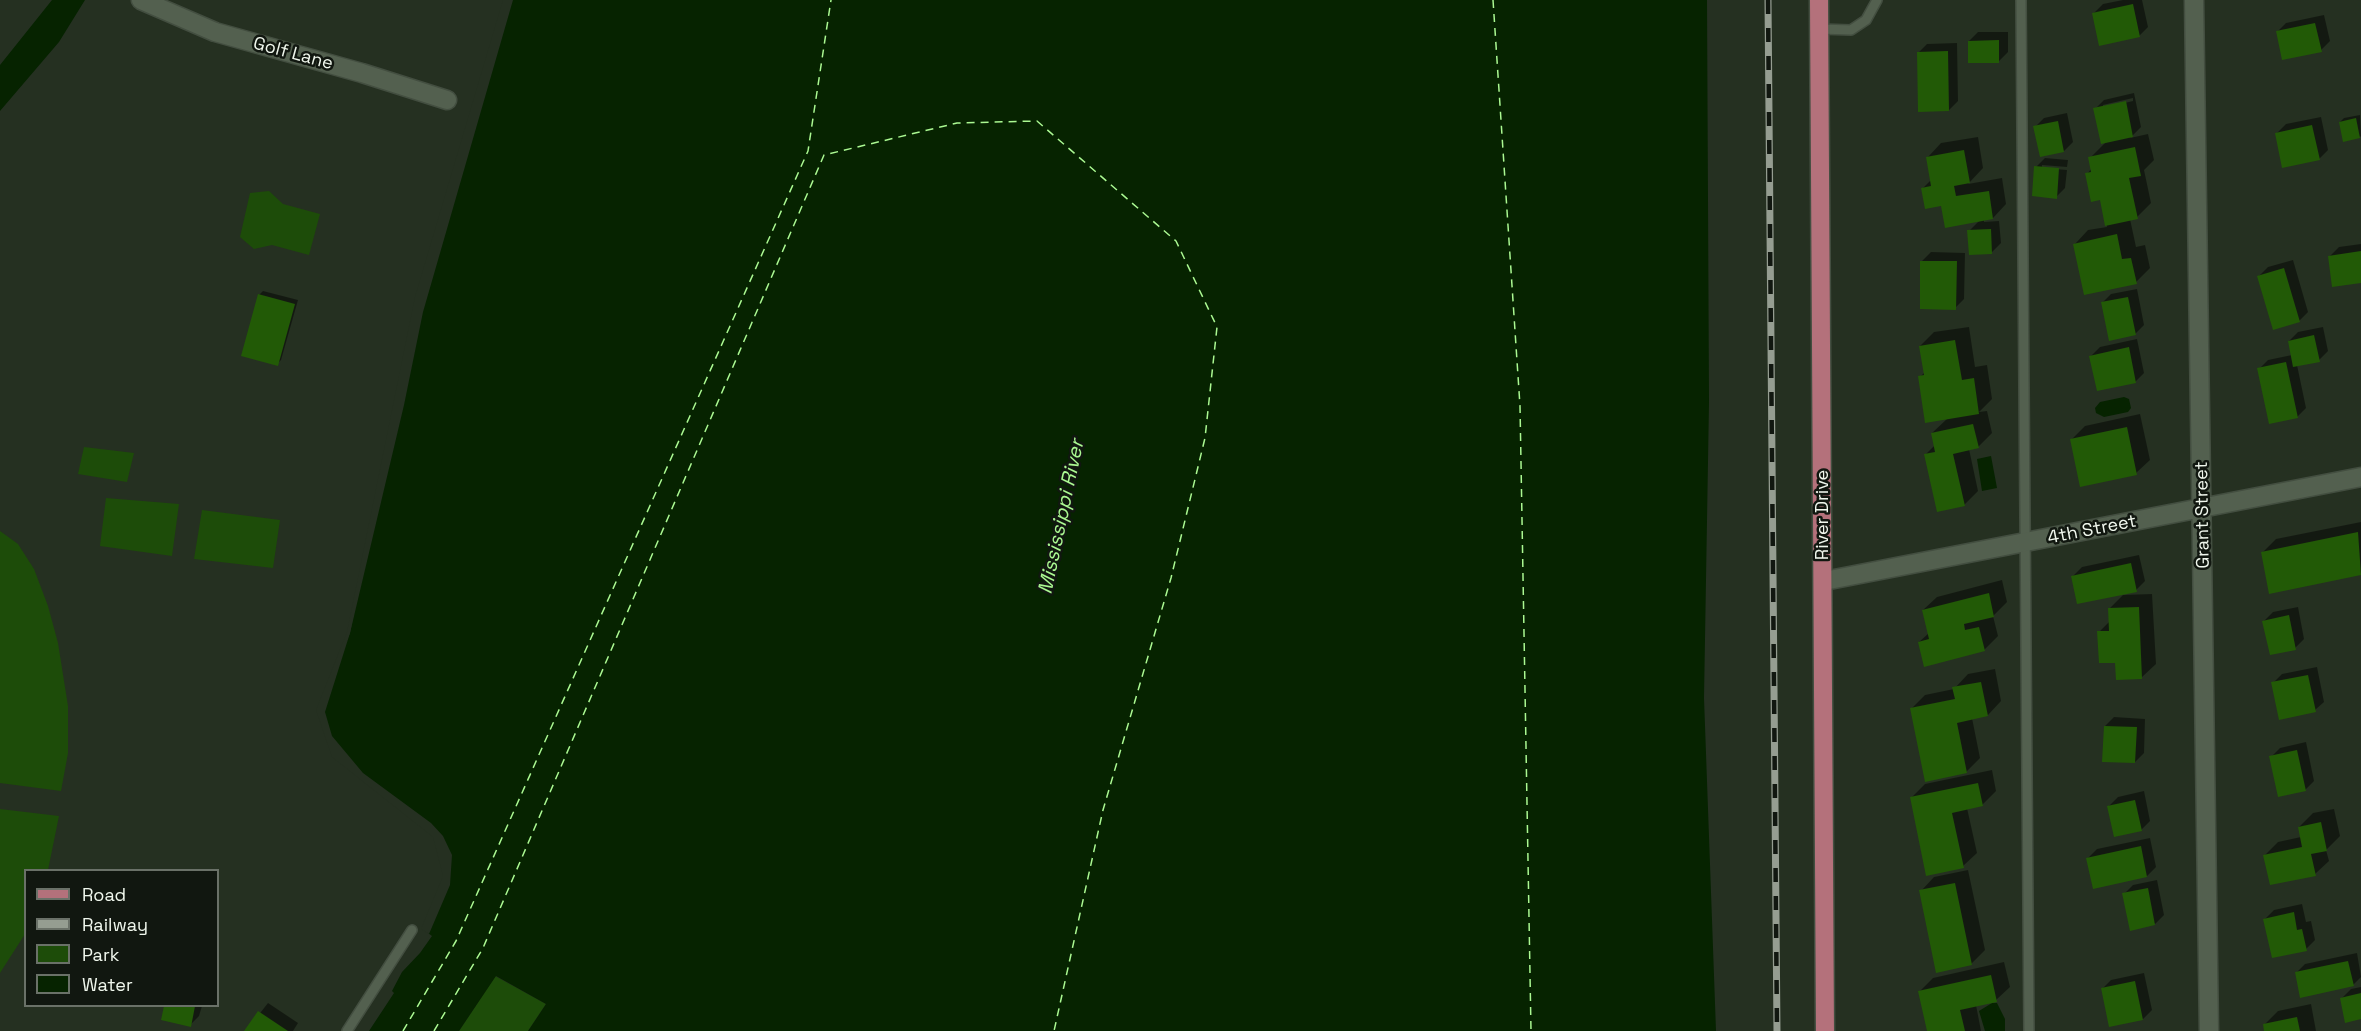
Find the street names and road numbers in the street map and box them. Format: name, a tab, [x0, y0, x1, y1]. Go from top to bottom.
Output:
street label: Golf Lane	[251, 33, 335, 75]
street label: Grant Street	[2191, 461, 2215, 569]
street label: River Drive	[1812, 470, 1834, 560]
street label: 4th Street	[2046, 511, 2138, 549]

